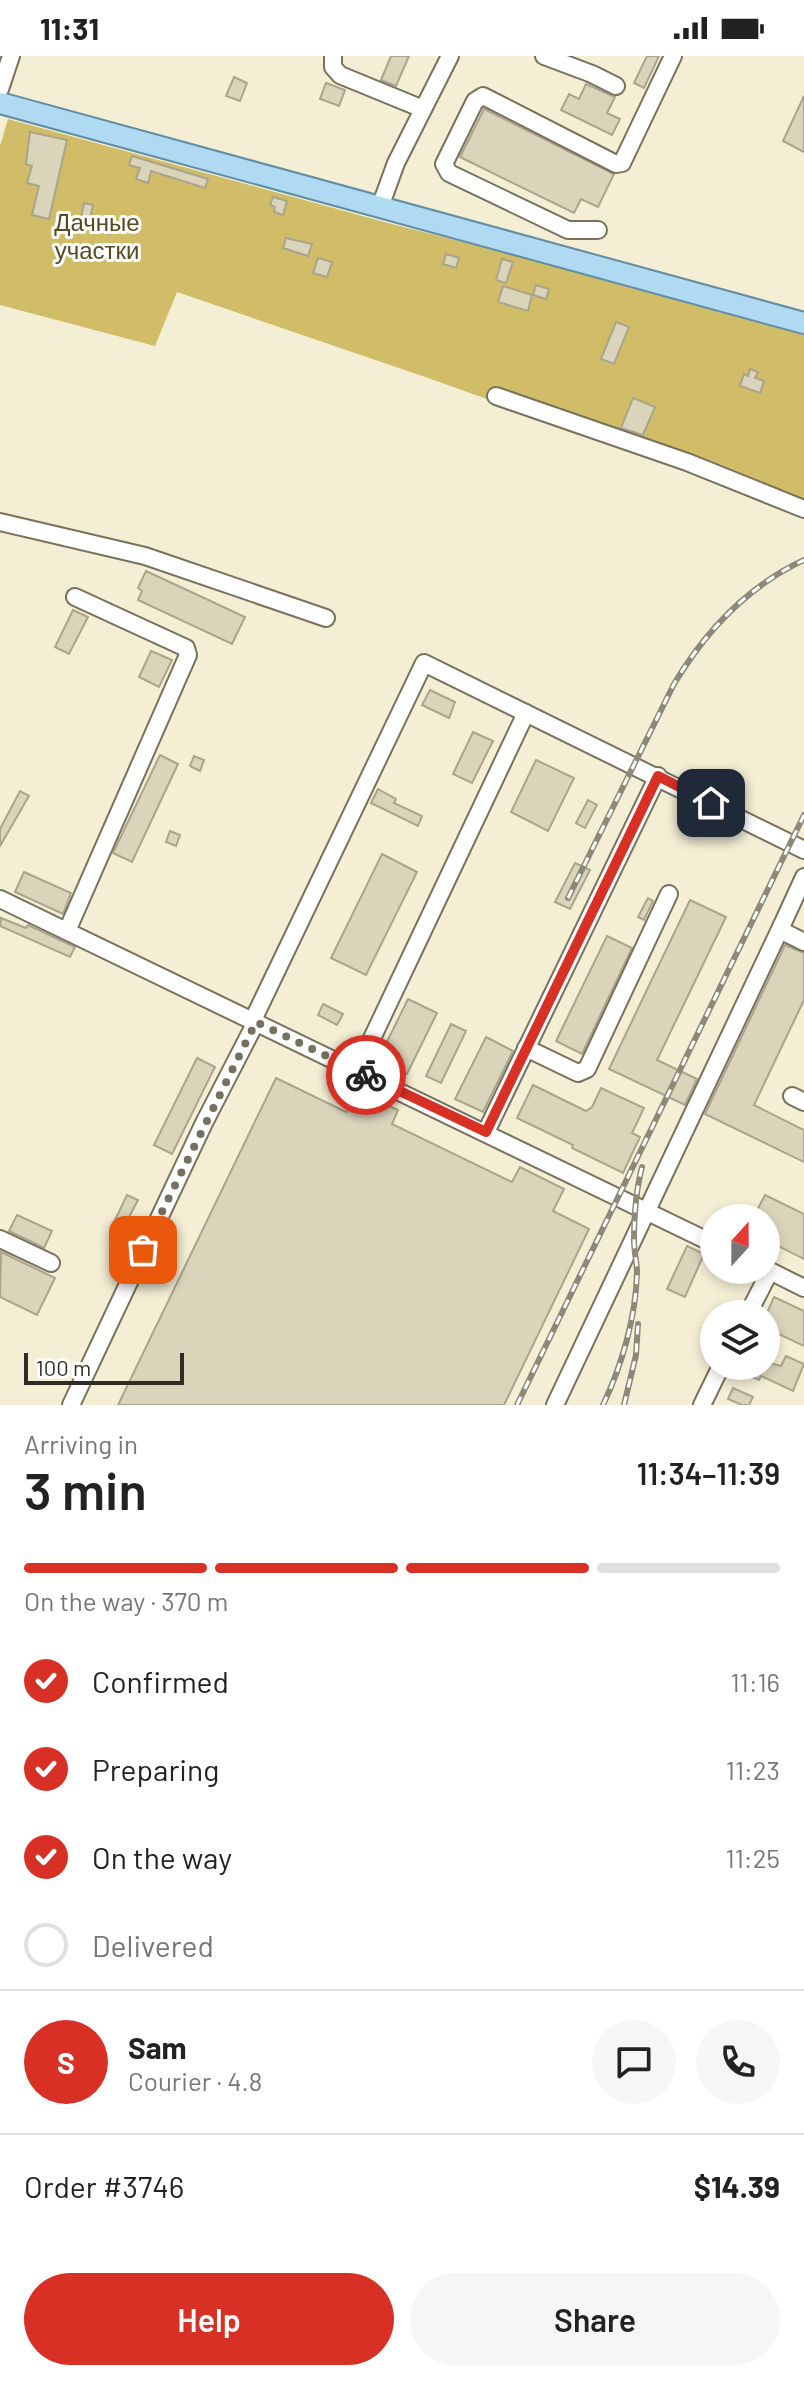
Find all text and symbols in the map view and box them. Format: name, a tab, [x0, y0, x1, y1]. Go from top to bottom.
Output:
text: 11:31	[40, 10, 99, 46]
park label: Дачные участки	[54, 207, 140, 264]
pin	[677, 769, 745, 837]
icon: home	[689, 781, 733, 825]
courier	[326, 1035, 406, 1115]
icon: bike	[344, 1053, 388, 1097]
north arrow	[700, 1204, 780, 1284]
map controls	[700, 1204, 780, 1380]
pin	[109, 1216, 177, 1284]
icon: bag	[121, 1228, 165, 1272]
button: layers	[700, 1300, 780, 1380]
scale bar	[24, 1349, 184, 1385]
text: 100 m	[36, 1354, 91, 1380]
text: Arriving in	[24, 1428, 138, 1459]
text: 11:34–11:39	[637, 1455, 780, 1491]
text: 3 min	[24, 1458, 147, 1520]
text: On the way · 370 m	[24, 1585, 228, 1616]
icon: check	[24, 1659, 68, 1703]
text: Confirmed	[92, 1663, 229, 1699]
text: 11:16	[730, 1666, 780, 1697]
icon: check	[24, 1747, 68, 1791]
text: Preparing	[92, 1751, 219, 1787]
text: 11:23	[726, 1754, 780, 1785]
icon: check	[24, 1835, 68, 1879]
text: On the way	[92, 1839, 232, 1875]
text: 11:25	[726, 1842, 780, 1873]
text: Delivered	[92, 1927, 214, 1963]
button: chat	[592, 2020, 676, 2104]
button: phone	[696, 2020, 780, 2104]
text: Sam	[128, 2029, 187, 2065]
text: S	[57, 2044, 75, 2080]
text: Courier · 4.8	[128, 2065, 262, 2096]
text: Order #3746	[24, 2168, 184, 2204]
text: $14.39	[694, 2168, 780, 2204]
button: Help	[24, 2273, 394, 2365]
button: Share	[410, 2273, 780, 2365]

